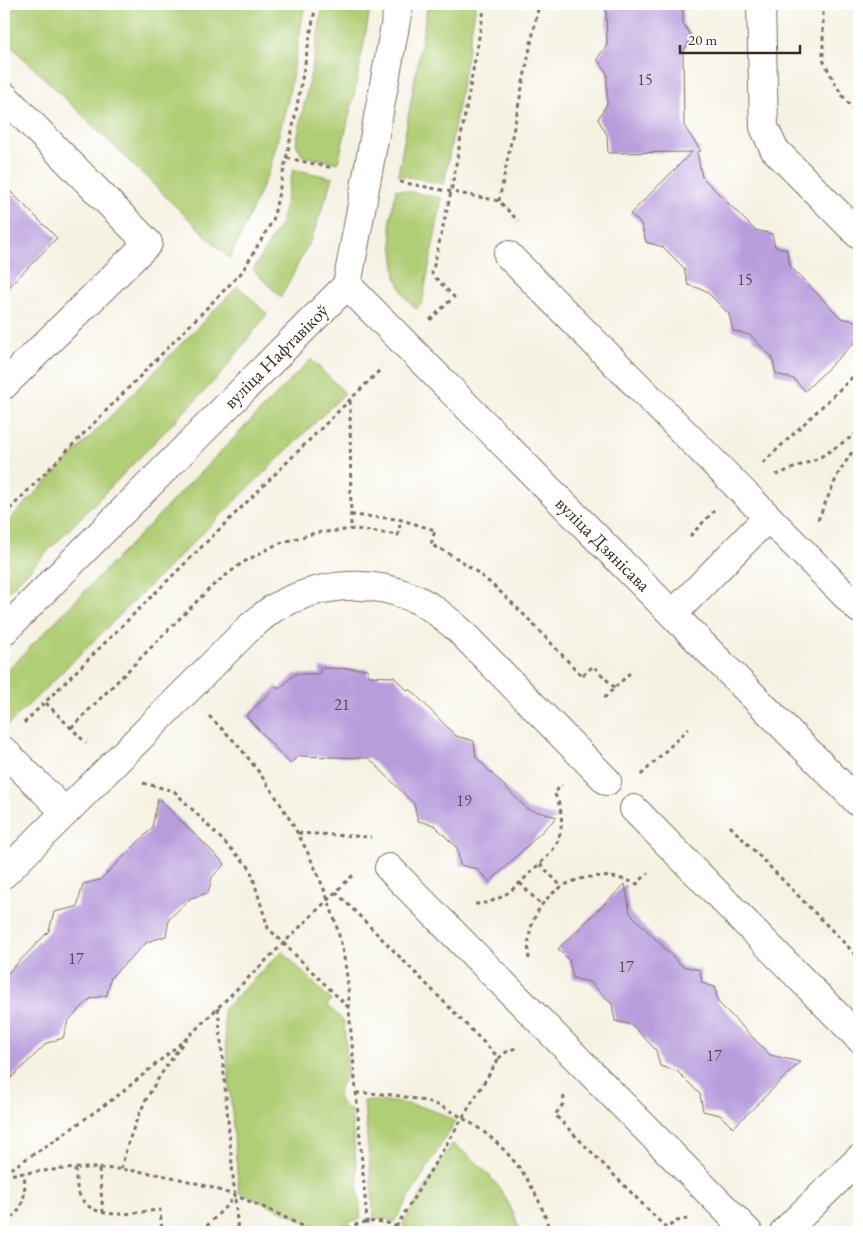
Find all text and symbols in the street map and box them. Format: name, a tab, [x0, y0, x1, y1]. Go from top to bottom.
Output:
scale bar	[680, 22, 800, 54]
text: 20 m	[688, 30, 717, 49]
house number: 15	[637, 69, 653, 90]
house number: 15	[737, 269, 753, 290]
street label: вуліца Нафтавікоў	[218, 298, 334, 414]
street label: вуліца Дзянісава	[550, 491, 656, 597]
house number: 21	[334, 694, 350, 715]
house number: 19	[456, 790, 472, 811]
house number: 17	[68, 948, 84, 969]
house number: 17	[618, 956, 634, 977]
house number: 17	[706, 1045, 722, 1066]

